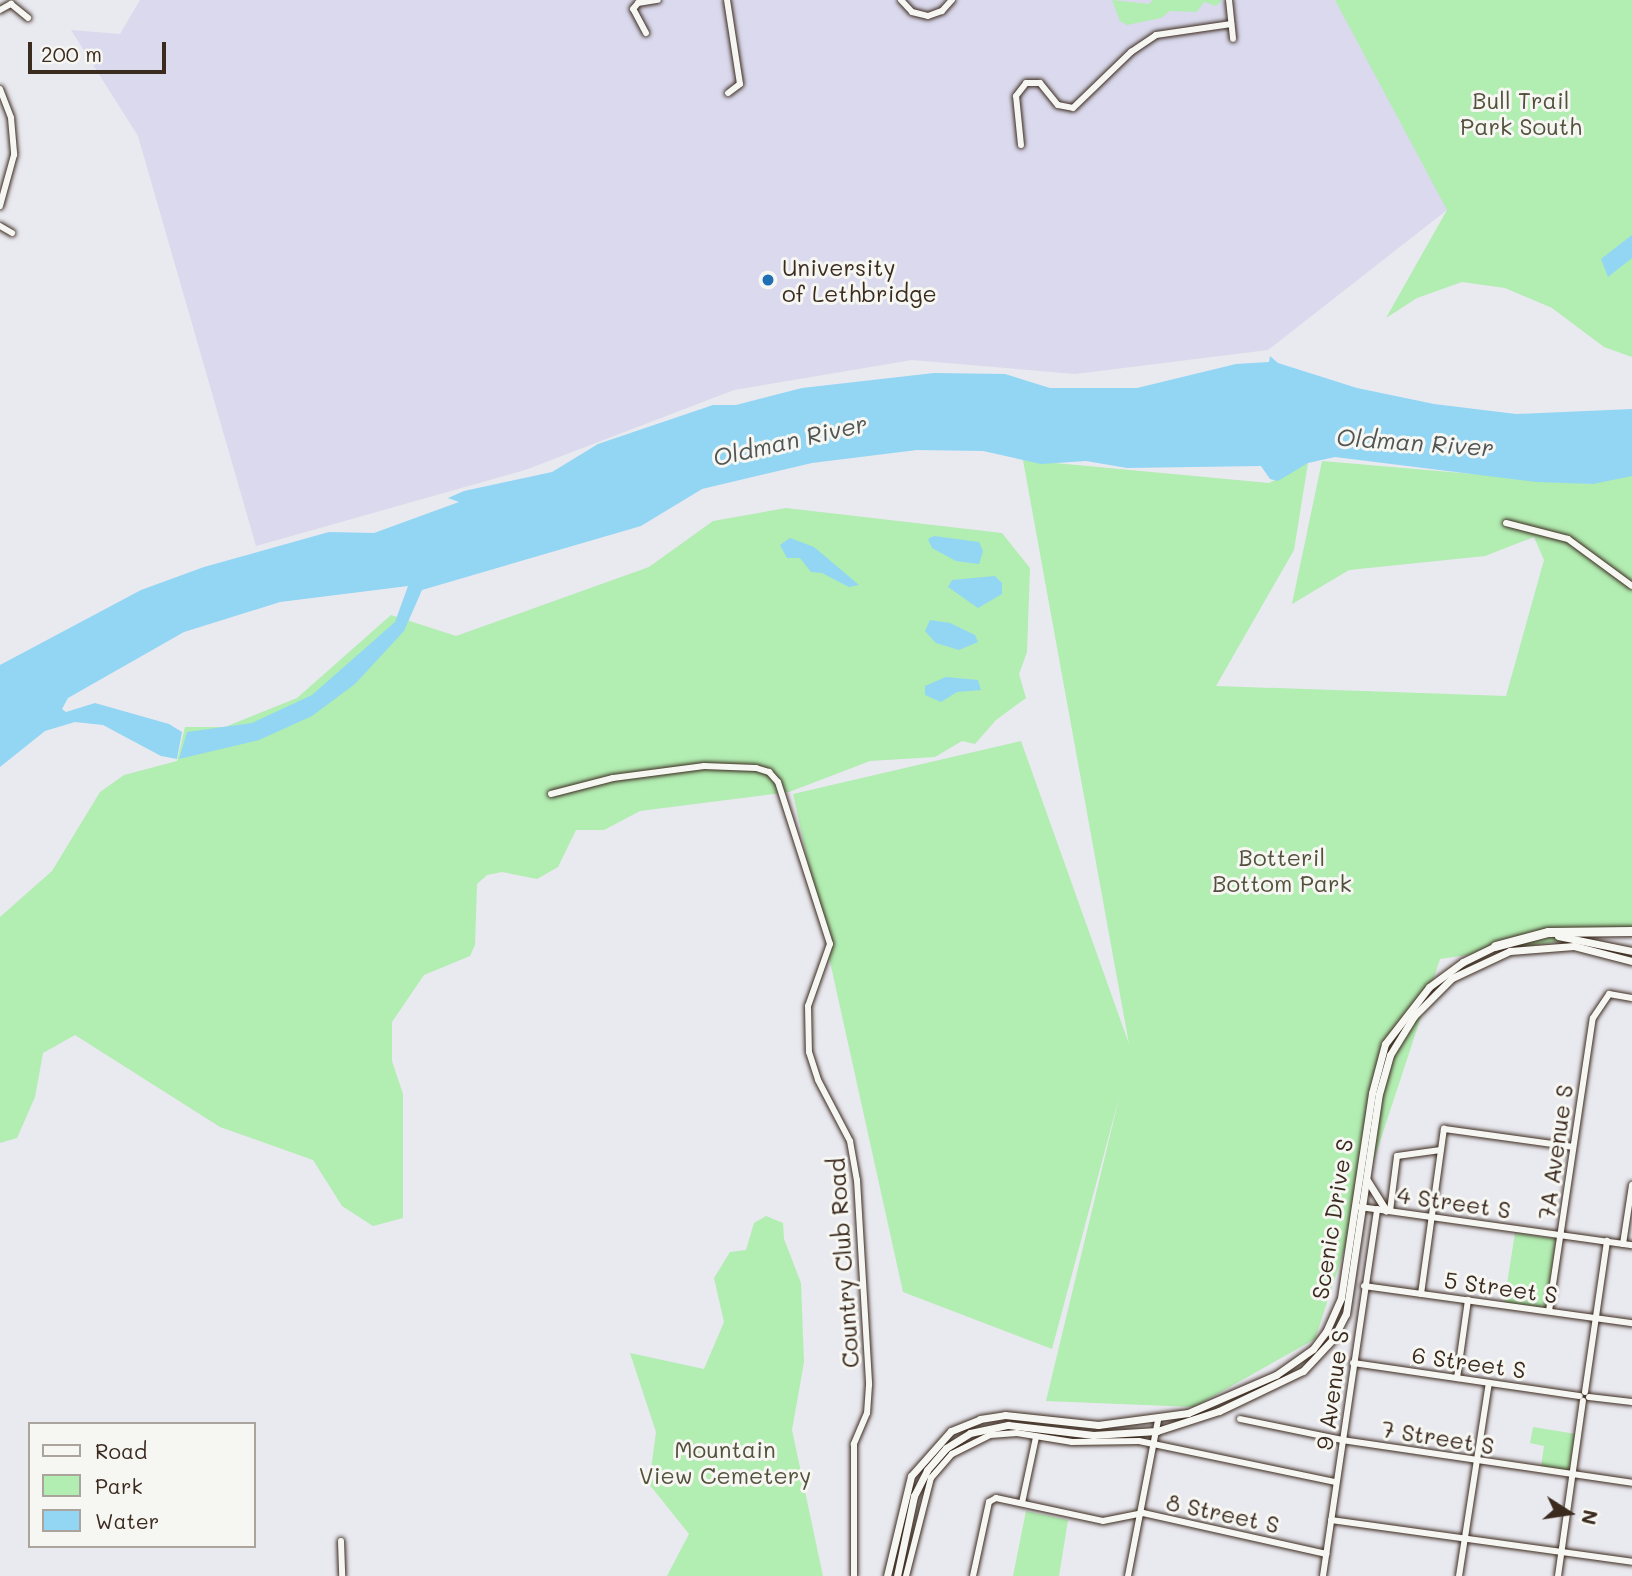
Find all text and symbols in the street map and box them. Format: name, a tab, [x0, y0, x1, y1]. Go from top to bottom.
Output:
scale bar	[32, 28, 170, 72]
text: 200 m	[41, 40, 102, 67]
park label: Bull Trail Park South	[1460, 86, 1582, 140]
place label: University of Lethbridge	[782, 253, 937, 307]
marker: University of Lethbridge	[760, 272, 776, 288]
water label: Oldman River	[710, 408, 870, 472]
water label: Oldman River	[1335, 422, 1495, 462]
park label: Botteril Bottom Park	[1212, 843, 1352, 897]
street label: 7A Avenue S	[1532, 1083, 1578, 1221]
street label: Scenic Drive S	[1306, 1137, 1358, 1301]
street label: Country Club Road	[822, 1157, 864, 1369]
street label: 4 Street S	[1395, 1180, 1513, 1224]
street label: 5 Street S	[1442, 1265, 1560, 1309]
street label: 9 Avenue S	[1310, 1328, 1354, 1452]
street label: 6 Street S	[1410, 1340, 1528, 1384]
street label: 7 Street S	[1380, 1414, 1496, 1460]
legend	[28, 1422, 256, 1548]
park label: Mountain View Cemetery	[639, 1435, 811, 1489]
text: Road	[95, 1437, 147, 1464]
text: Park	[95, 1472, 143, 1499]
north arrow	[1534, 1478, 1604, 1548]
street label: 8 Street S	[1164, 1488, 1282, 1538]
text: Water	[95, 1507, 159, 1534]
text: N	[1576, 1508, 1604, 1527]

